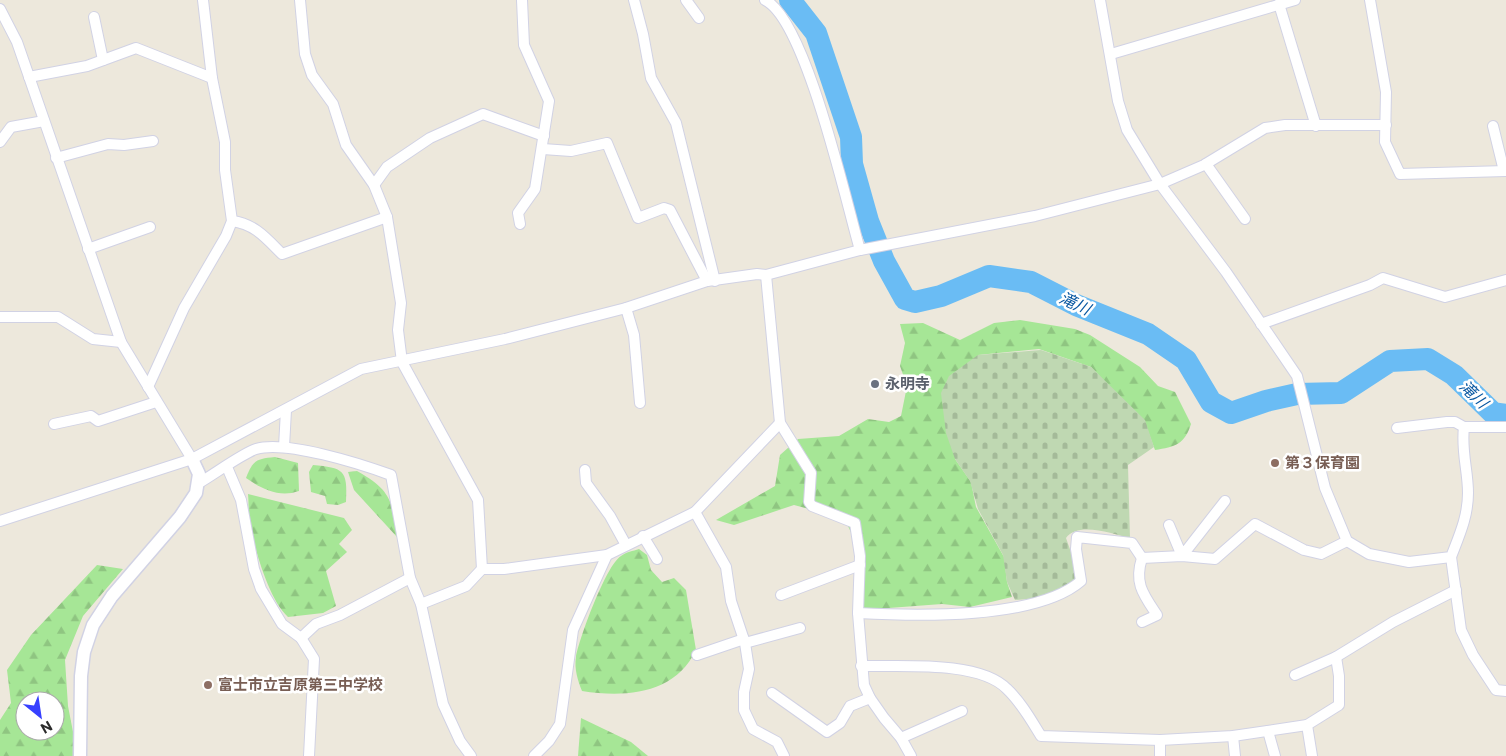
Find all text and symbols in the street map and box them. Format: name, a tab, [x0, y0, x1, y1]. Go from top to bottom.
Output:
water label: 滝川	[1057, 287, 1096, 319]
place label: 永明寺	[885, 374, 930, 392]
water label: 滝川	[1456, 376, 1494, 413]
marker: 永明寺	[869, 378, 881, 390]
place label: 第３保育園	[1285, 453, 1360, 471]
marker: 第３保育園	[1269, 457, 1281, 469]
place label: 富士市立吉原第三中学校	[218, 675, 383, 693]
marker: 富士市立吉原第三中学校	[202, 679, 214, 691]
north arrow	[15, 691, 65, 741]
text: N	[38, 718, 56, 738]

